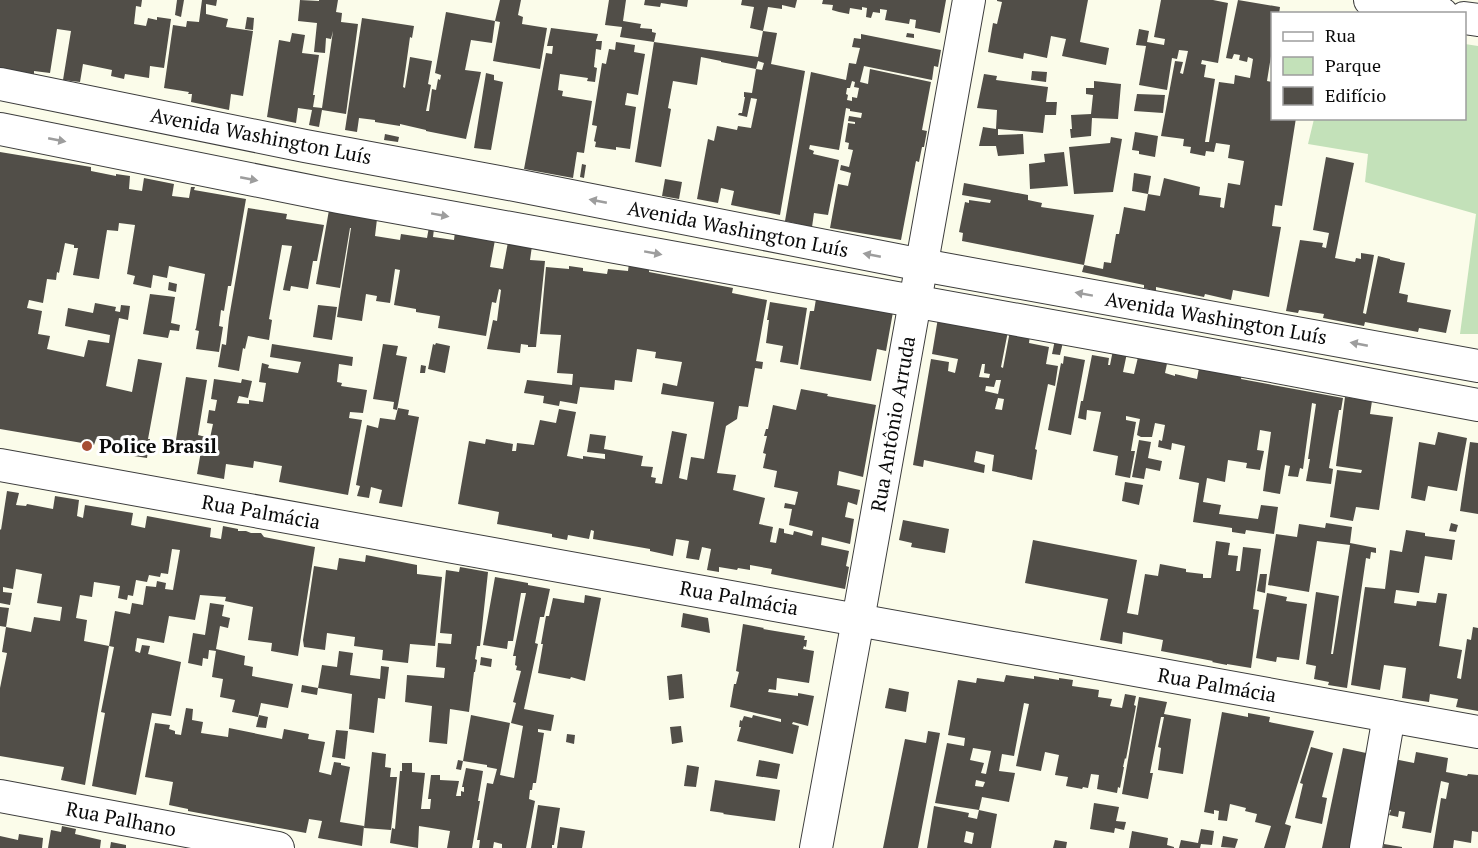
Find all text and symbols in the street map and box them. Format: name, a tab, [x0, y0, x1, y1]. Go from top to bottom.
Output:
legend	[1271, 12, 1466, 120]
text: Rua	[1325, 23, 1356, 47]
text: Parque	[1325, 53, 1381, 77]
text: Edifício	[1325, 83, 1386, 107]
street label: Avenida Washington Luís	[148, 101, 374, 170]
one-way arrow	[48, 136, 67, 145]
one-way arrow	[239, 174, 258, 184]
street label: Avenida Washington Luís	[625, 194, 851, 263]
one-way arrow	[589, 196, 607, 206]
one-way arrow	[431, 210, 450, 219]
one-way arrow	[643, 249, 662, 258]
one-way arrow	[862, 250, 881, 260]
street label: Avenida Washington Luís	[1103, 285, 1329, 350]
one-way arrow	[1074, 290, 1093, 299]
street label: Rua Antônio Arruda	[864, 334, 921, 514]
one-way arrow	[1349, 339, 1368, 348]
place label: Police Brasil	[99, 432, 217, 459]
marker: Police Brasil	[80, 439, 94, 453]
street label: Rua Palmácia	[200, 488, 323, 535]
street label: Rua Palmácia	[678, 574, 801, 621]
street label: Rua Palmácia	[1156, 661, 1279, 708]
street label: Rua Palhano	[64, 795, 179, 842]

